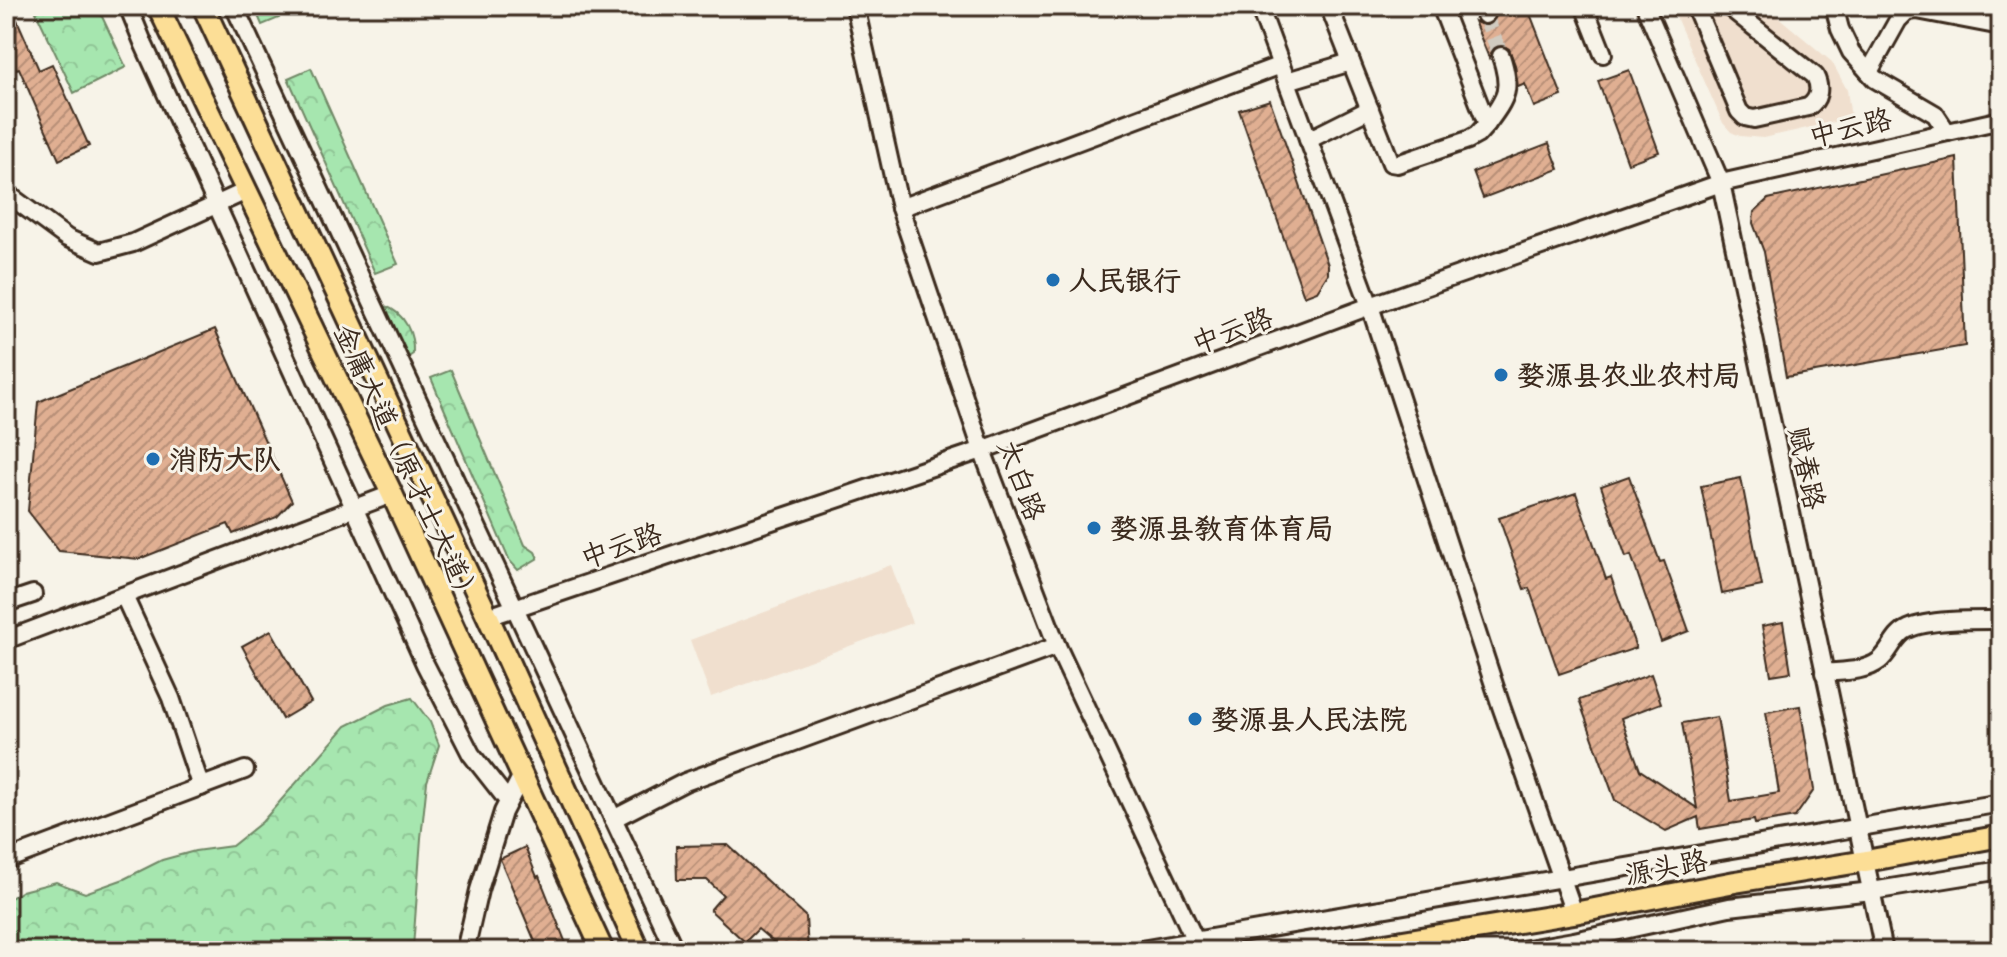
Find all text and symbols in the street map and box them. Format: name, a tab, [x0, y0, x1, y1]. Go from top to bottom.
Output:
street label: 中云路	[1805, 101, 1895, 154]
place label: 人民银行	[1069, 263, 1181, 298]
marker: 人民银行	[1044, 271, 1062, 289]
street label: 中云路	[1187, 300, 1278, 361]
street label: 金庸大道（原才士大道）	[327, 318, 488, 612]
place label: 婺源县农业农村局	[1517, 358, 1741, 393]
marker: 婺源县农业农村局	[1492, 366, 1510, 384]
street label: 赋春路	[1781, 423, 1832, 513]
street label: 太白路	[990, 435, 1053, 526]
place label: 消防大队	[169, 442, 281, 477]
marker: 消防大队	[144, 450, 162, 468]
place label: 婺源县教育体育局	[1110, 511, 1334, 546]
street label: 中云路	[576, 515, 667, 576]
marker: 婺源县教育体育局	[1085, 519, 1103, 537]
place label: 婺源县人民法院	[1211, 702, 1407, 737]
marker: 婺源县人民法院	[1186, 710, 1204, 728]
street label: 源头路	[1622, 842, 1711, 893]

